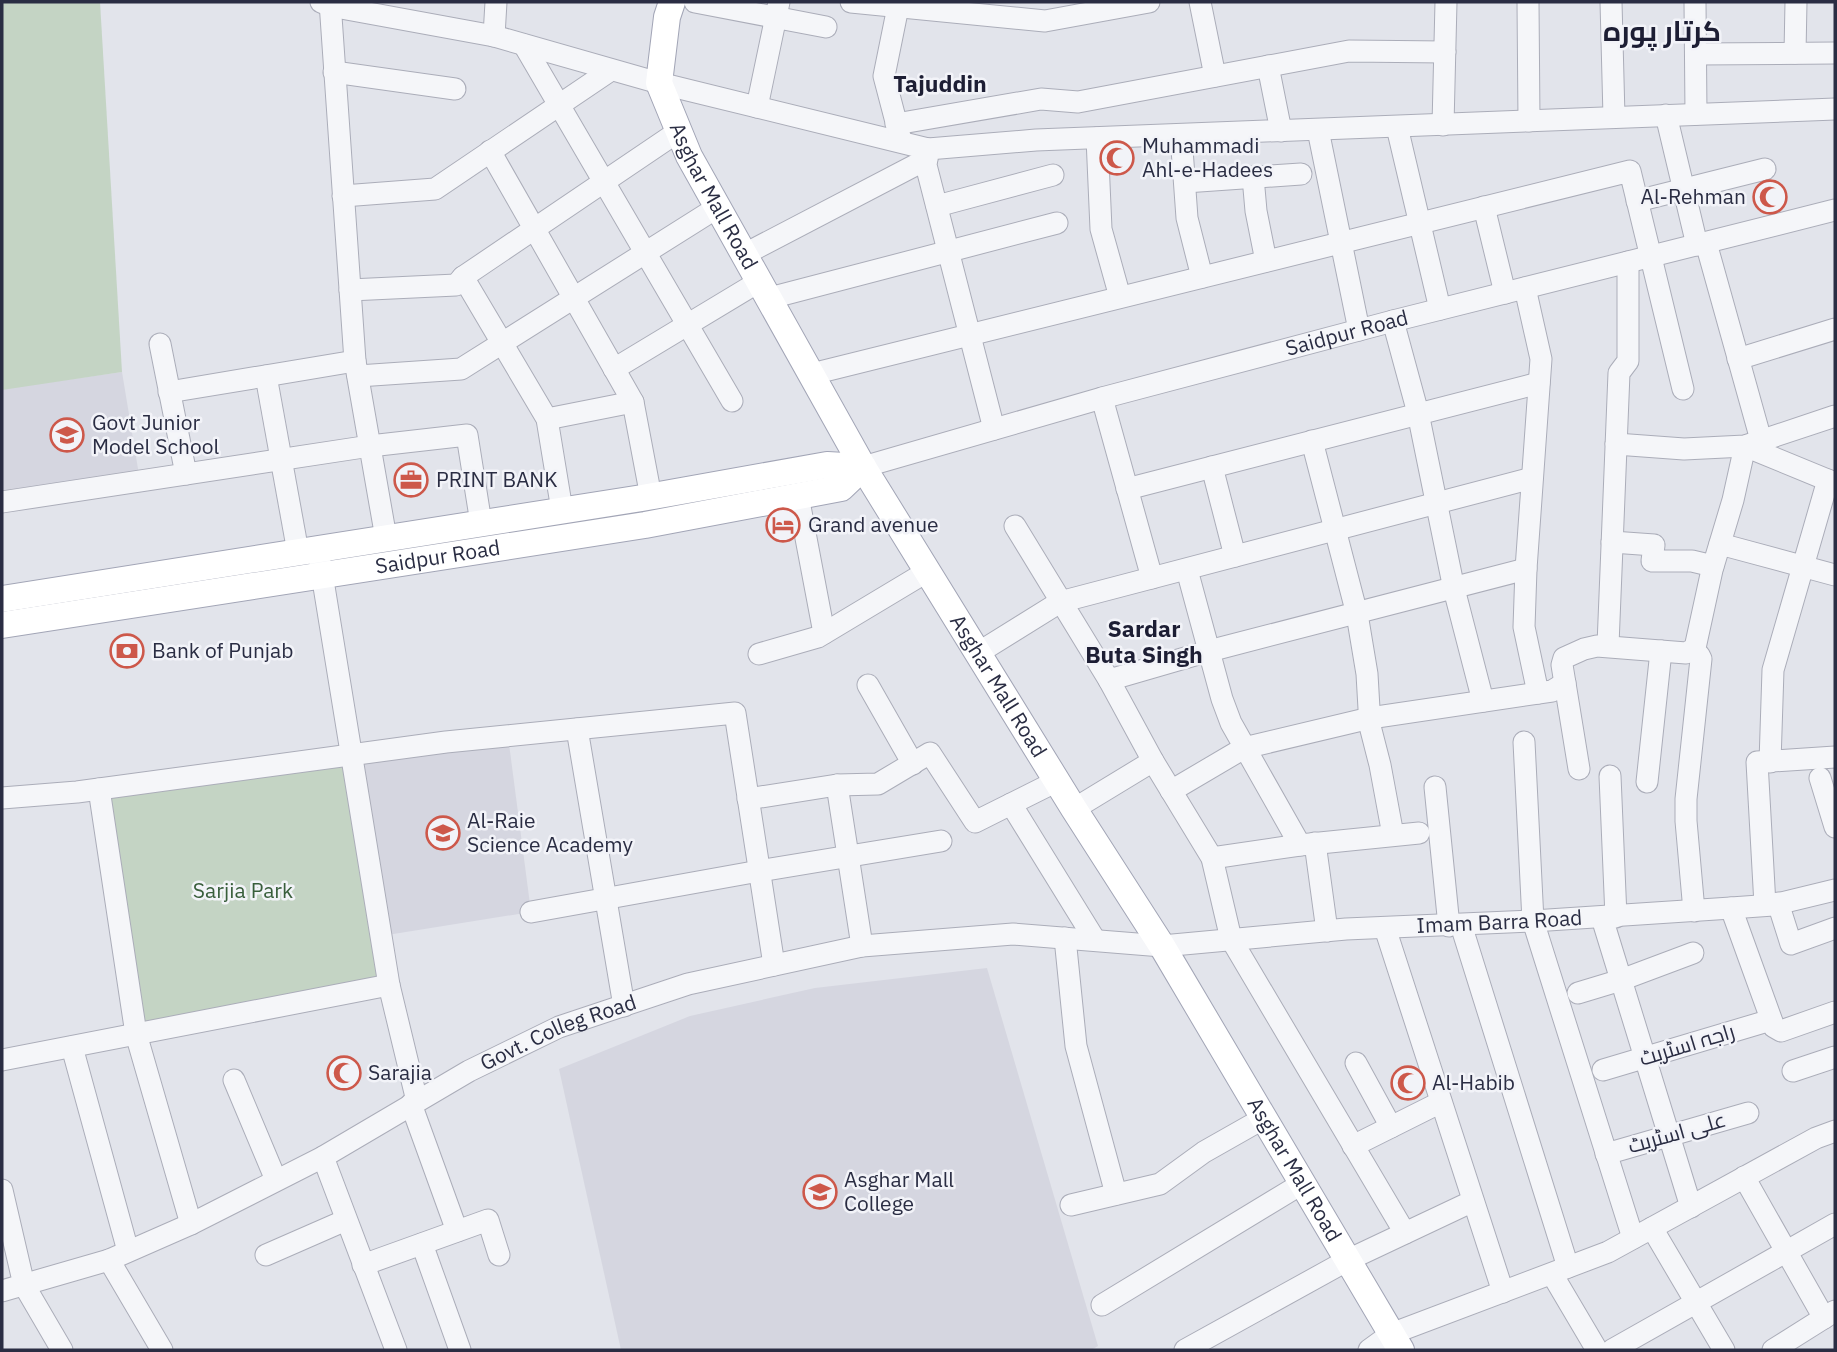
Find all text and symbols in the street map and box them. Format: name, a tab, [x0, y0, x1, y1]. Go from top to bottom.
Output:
district label: کرتار پورہ	[1603, 12, 1721, 51]
district label: Tajuddin	[893, 68, 987, 98]
street label: Asghar Mall Road	[664, 118, 765, 274]
place label: Muhammadi Ahl-e-Hadees	[1142, 131, 1273, 183]
mosque icon: Muhammadi Ahl-e-Hadees	[1098, 139, 1136, 177]
mosque icon: Al-Rehman	[1751, 178, 1789, 216]
place label: Al-Rehman	[1641, 182, 1746, 210]
street label: Saidpur Road	[1282, 303, 1411, 362]
place label: Govt Junior Model School	[92, 408, 219, 460]
school or university icon: Govt Junior Model School	[48, 416, 86, 454]
office icon: PRINT BANK	[392, 461, 430, 499]
place label: PRINT BANK	[436, 465, 558, 493]
hotel icon: Grand avenue	[764, 506, 802, 544]
place label: Grand avenue	[808, 510, 939, 538]
street label: Saidpur Road	[373, 533, 502, 580]
street label: Asghar Mall Road	[944, 609, 1054, 762]
district label: Sardar Buta Singh	[1085, 613, 1203, 669]
bank icon: Bank of Punjab	[108, 632, 146, 670]
place label: Bank of Punjab	[152, 636, 294, 664]
place label: Al-Raie Science Academy	[467, 806, 634, 858]
school or university icon: Al-Raie Science Academy	[424, 814, 462, 852]
park label: Sarjia Park	[193, 876, 293, 904]
street label: Imam Barra Road	[1416, 903, 1583, 939]
street label: Govt. Colleg Road	[475, 987, 640, 1076]
street label: راجہ اسٹریٹ	[1636, 1016, 1738, 1072]
mosque icon: Sarajia	[325, 1054, 363, 1092]
place label: Sarajia	[368, 1058, 432, 1086]
mosque icon: Al-Habib	[1389, 1064, 1427, 1102]
place label: Al-Habib	[1432, 1068, 1515, 1096]
street label: Asghar Mall Road	[1241, 1092, 1349, 1246]
street label: علی اسٹریٹ	[1624, 1105, 1729, 1159]
place label: Asghar Mall College	[844, 1165, 954, 1217]
school or university icon: Asghar Mall College	[801, 1173, 839, 1211]

